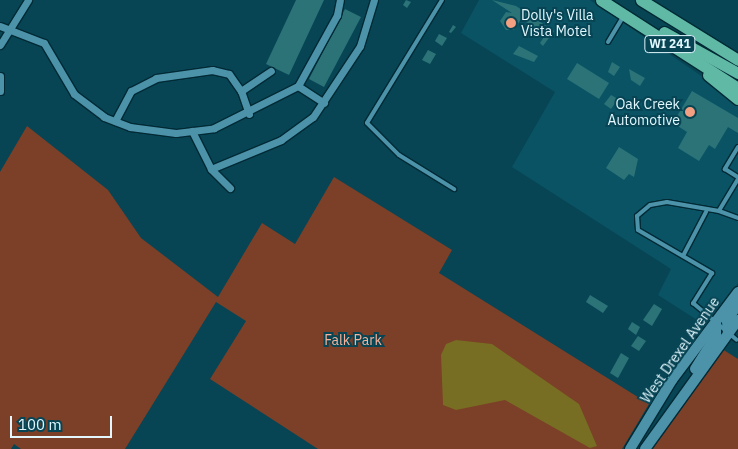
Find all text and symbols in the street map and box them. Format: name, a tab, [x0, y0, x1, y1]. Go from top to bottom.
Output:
place label: Dolly's Villa Vista Motel	[521, 7, 593, 40]
marker: Dolly's Villa Vista Motel	[505, 17, 517, 29]
road number: WI 241	[644, 34, 696, 54]
place label: Oak Creek Automotive	[607, 96, 680, 128]
marker: Oak Creek Automotive	[684, 106, 696, 118]
street label: West Drexel Avenue	[637, 294, 723, 406]
park label: Falk Park	[324, 332, 382, 348]
scale bar	[12, 406, 115, 438]
text: 100 m	[18, 415, 62, 434]

